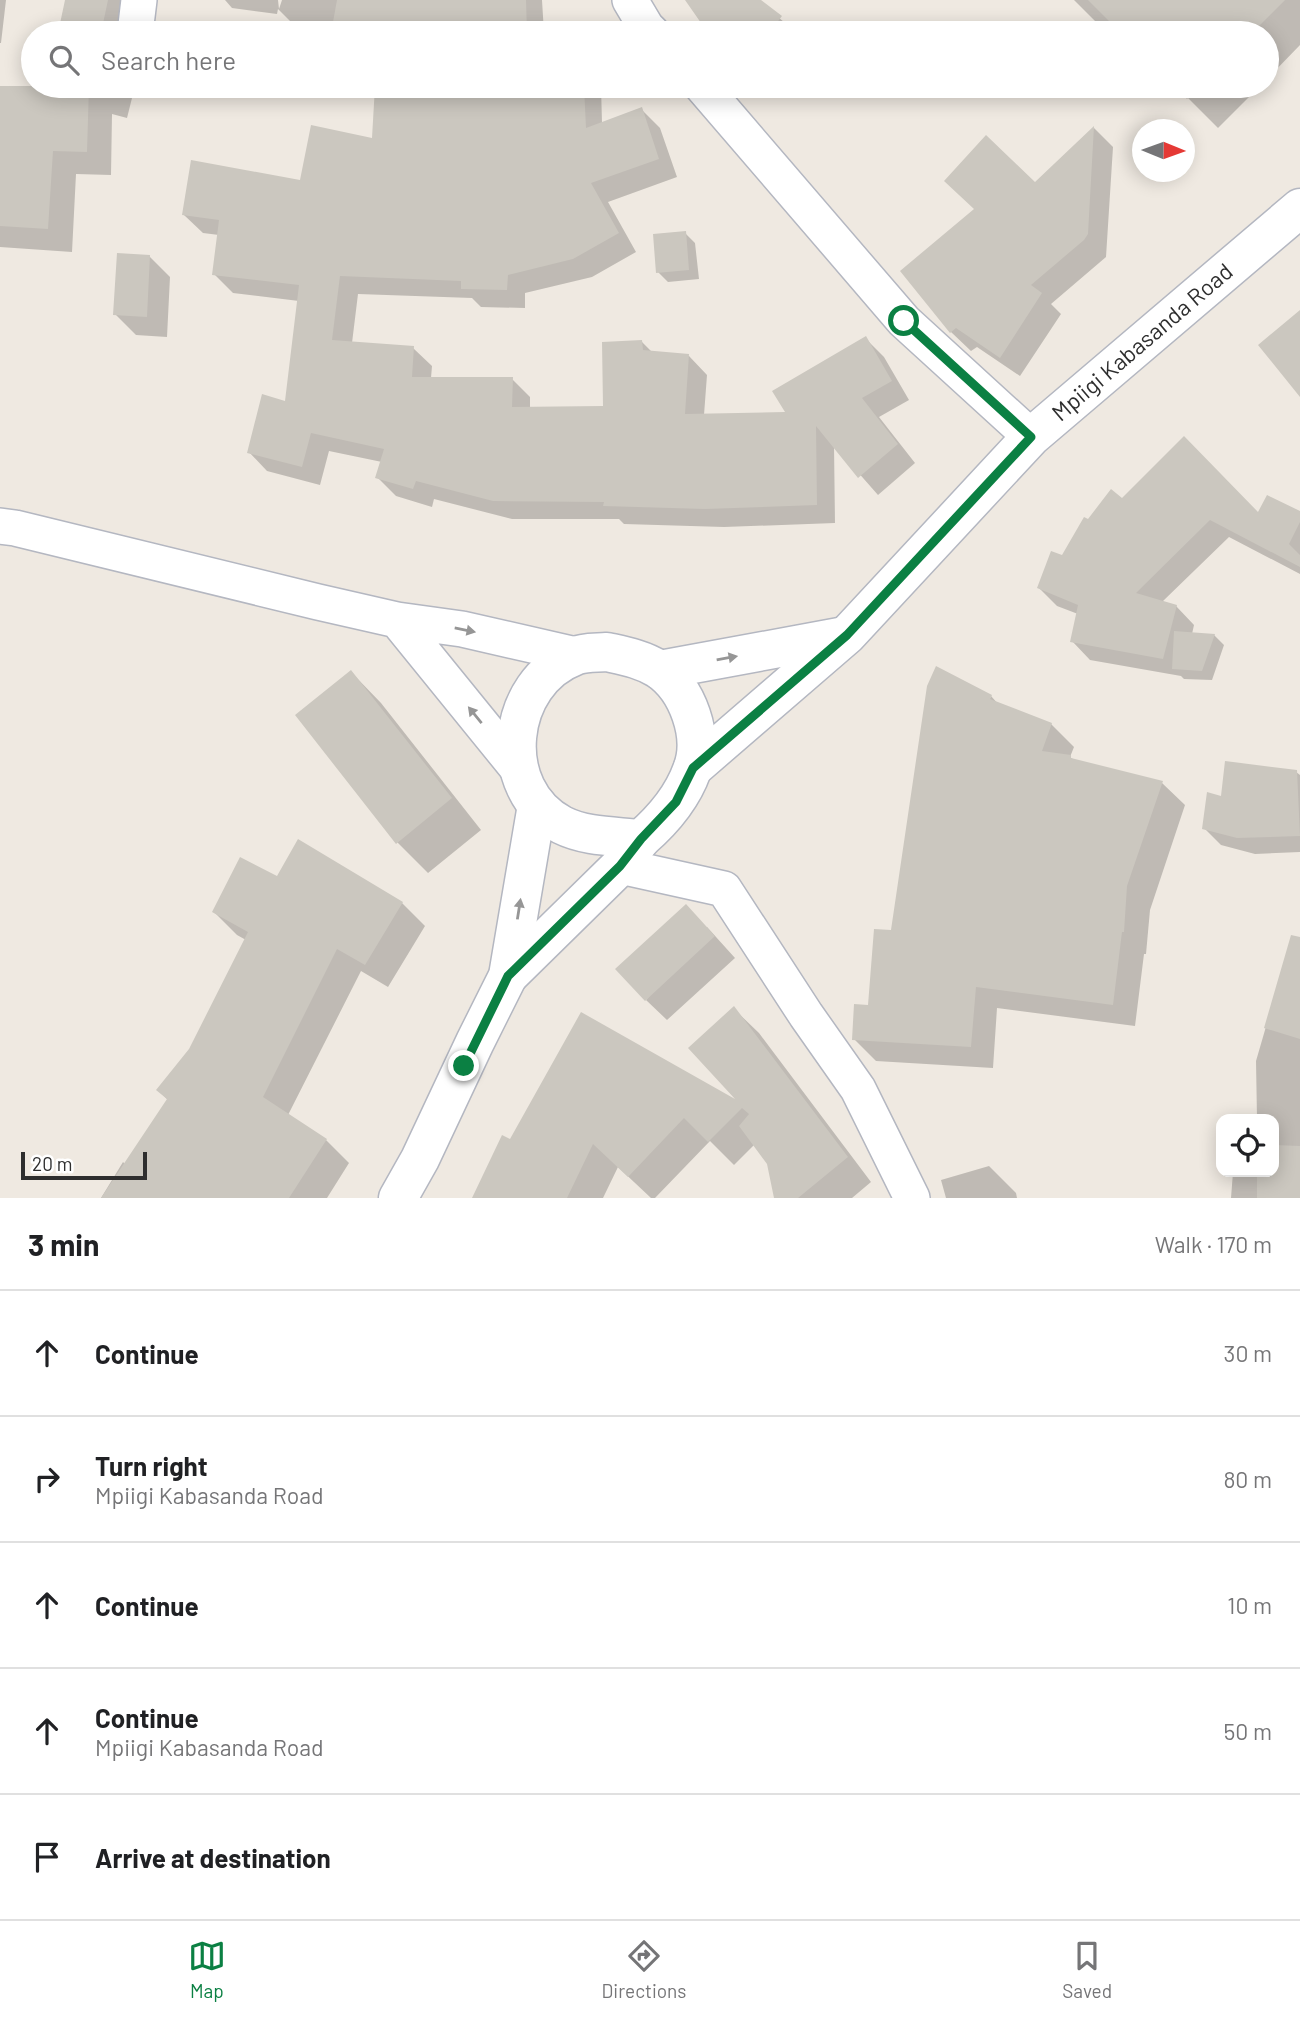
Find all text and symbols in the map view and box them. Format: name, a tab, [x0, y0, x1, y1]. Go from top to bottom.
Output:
search box	[21, 21, 1279, 98]
icon: search	[45, 41, 83, 79]
text: Search here	[101, 44, 236, 75]
north arrow	[1132, 119, 1195, 182]
street label: Mpiigi Kabasanda Road	[1046, 257, 1238, 426]
route start	[888, 305, 919, 336]
one-way arrow	[454, 624, 476, 635]
one-way arrow	[716, 652, 738, 663]
one-way arrow	[468, 707, 483, 724]
one-way arrow	[514, 898, 525, 920]
route end	[448, 1050, 479, 1081]
map controls	[1216, 1114, 1279, 1177]
button: locate	[1216, 1114, 1279, 1177]
scale bar	[21, 1149, 147, 1181]
text: 20 m	[32, 1152, 72, 1175]
text: 3 min	[28, 1226, 99, 1262]
text: Walk · 170 m	[1155, 1230, 1272, 1258]
icon: ahead	[28, 1334, 66, 1372]
text: Continue	[95, 1338, 199, 1369]
text: 30 m	[1224, 1339, 1272, 1367]
text: Turn right	[95, 1450, 208, 1481]
icon: right	[28, 1460, 66, 1498]
text: 80 m	[1223, 1465, 1272, 1493]
text: Mpiigi Kabasanda Road	[95, 1481, 324, 1509]
icon: ahead	[28, 1586, 66, 1624]
text: Continue	[95, 1590, 199, 1621]
text: 10 m	[1227, 1591, 1272, 1619]
text: Continue	[95, 1702, 199, 1733]
icon: ahead	[28, 1712, 66, 1750]
text: 50 m	[1224, 1717, 1272, 1745]
text: Mpiigi Kabasanda Road	[95, 1733, 324, 1761]
icon: arrive	[28, 1838, 66, 1876]
text: Arrive at destination	[95, 1842, 331, 1873]
tab: Map	[188, 1937, 226, 2002]
tab: Directions	[602, 1937, 687, 2002]
tab: Saved	[1062, 1937, 1112, 2002]

